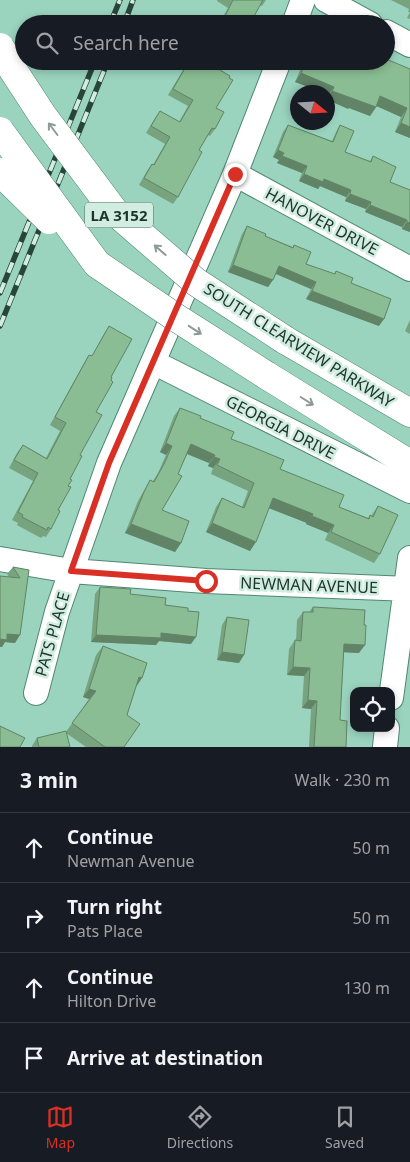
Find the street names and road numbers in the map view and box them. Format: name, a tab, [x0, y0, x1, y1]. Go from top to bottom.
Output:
street label: HANOVER DRIVE	[262, 182, 382, 260]
road number: LA 3152	[85, 202, 153, 228]
street label: SOUTH CLEARVIEW PARKWAY	[200, 277, 399, 413]
street label: GEORGIA DRIVE	[223, 390, 339, 464]
street label: NEWMAN AVENUE	[240, 572, 378, 598]
street label: PATS PLACE	[29, 589, 75, 679]

